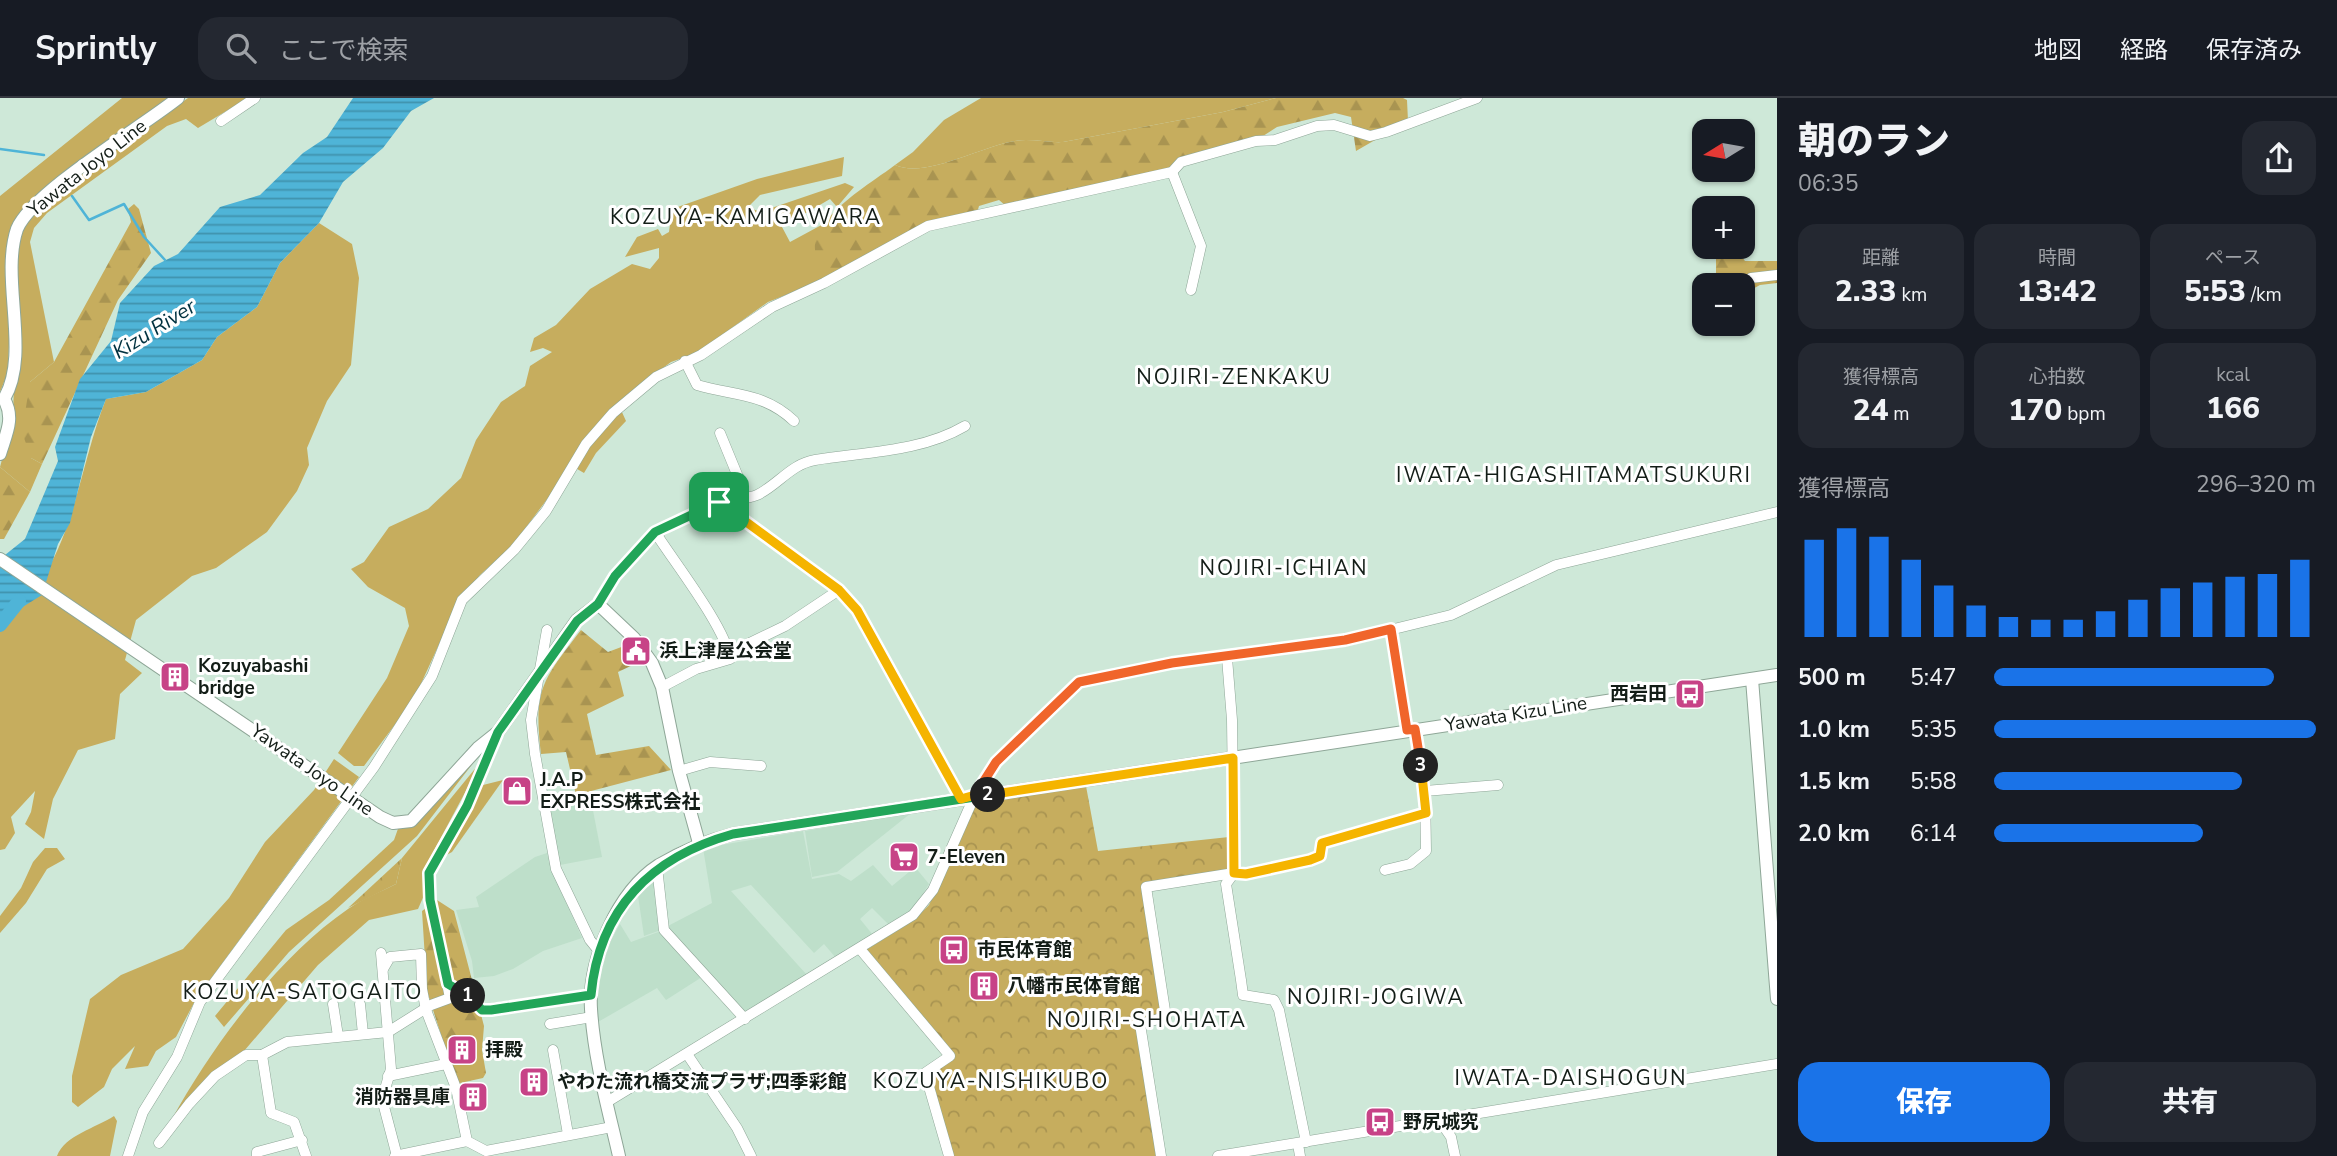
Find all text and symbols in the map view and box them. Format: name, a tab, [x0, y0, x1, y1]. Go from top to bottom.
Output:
search box	[198, 17, 688, 80]
text: Sprintly	[35, 26, 156, 71]
icon: search	[222, 29, 260, 67]
text: ここで検索	[278, 33, 408, 68]
text: 地図	[2034, 34, 2082, 66]
text: 経路	[2120, 34, 2168, 66]
text: 保存済み	[2206, 34, 2302, 66]
street label: Yawata Joyo Line	[21, 113, 152, 223]
text: 朝のラン	[1798, 116, 1950, 167]
north arrow	[1692, 119, 1755, 182]
map controls	[1692, 119, 1755, 336]
button: share	[2242, 121, 2316, 195]
text: 06:35	[1798, 168, 1858, 199]
button: +	[1692, 196, 1755, 259]
district label: KOZUYA-KAMIGAWARA	[610, 203, 882, 231]
text: 距離	[1862, 245, 1900, 271]
text: 時間	[2038, 245, 2076, 271]
text: ペース	[2205, 245, 2261, 271]
text: 2.33	[1835, 271, 1897, 312]
text: 13:42	[2017, 271, 2097, 312]
text: 5:53	[2184, 271, 2246, 312]
button: −	[1692, 273, 1755, 336]
text: km	[1897, 282, 1927, 308]
text: /km	[2246, 282, 2282, 308]
water label: Kizu River	[107, 292, 201, 366]
text: kcal	[2216, 362, 2250, 388]
district label: NOJIRI-ZENKAKU	[1136, 363, 1332, 391]
text: 獲得標高	[1843, 364, 1919, 390]
text: 心拍数	[2028, 364, 2086, 390]
text: 166	[2206, 388, 2260, 429]
text: 24	[1852, 390, 1888, 431]
text: 170	[2008, 390, 2062, 431]
text: m	[1888, 401, 1910, 427]
text: bpm	[2062, 401, 2106, 427]
district label: IWATA-HIGASHITAMATSUKURI	[1396, 461, 1752, 489]
text: 296–320 m	[2196, 469, 2316, 500]
pin	[689, 472, 749, 532]
text: 獲得標高	[1798, 473, 1890, 504]
icon: arrive	[700, 483, 738, 521]
district label: NOJIRI-ICHIAN	[1199, 554, 1369, 582]
public building icon: 浜上津屋公会堂	[619, 634, 653, 668]
place label: 浜上津屋公会堂	[659, 638, 792, 664]
place label: Kozuyabashi bridge	[198, 653, 308, 701]
building icon: Kozuyabashi bridge	[158, 660, 192, 694]
text: 500 m	[1798, 662, 1866, 693]
text: 5:47	[1910, 662, 1957, 693]
bus stop icon: 西岩田	[1673, 677, 1707, 711]
place label: 西岩田	[1610, 681, 1667, 707]
street label: Yawata Kizu Line	[1442, 690, 1589, 738]
text: 1.0 km	[1798, 714, 1870, 745]
text: 5:35	[1910, 714, 1957, 745]
street label: Yawata Joyo Line	[245, 717, 379, 822]
pin: 3	[1404, 748, 1438, 784]
text: 3	[1415, 752, 1426, 778]
text: 1.5 km	[1798, 766, 1870, 797]
text: 5:58	[1910, 766, 1957, 797]
place label: J.A.P EXPRESS株式会社	[539, 767, 701, 815]
shop icon: J.A.P EXPRESS株式会社	[500, 774, 534, 808]
pin: 2	[970, 778, 1006, 812]
text: 2	[982, 781, 993, 807]
text: 2.0 km	[1798, 818, 1870, 849]
text: 6:14	[1910, 818, 1957, 849]
supermarket icon: 7-Eleven	[887, 840, 921, 874]
place label: 7-Eleven	[927, 844, 1005, 870]
bus stop icon: 市民体育館	[937, 933, 971, 967]
place label: 市民体育館	[977, 937, 1072, 963]
building icon: 八幡市民体育館	[967, 969, 1001, 1003]
place label: 八幡市民体育館	[1007, 973, 1140, 999]
district label: KOZUYA-SATOGAITO	[183, 978, 423, 1006]
pin: 1	[450, 978, 486, 1014]
text: 1	[462, 982, 473, 1008]
district label: NOJIRI-JOGIWA	[1287, 983, 1465, 1011]
district label: NOJIRI-SHOHATA	[1047, 1006, 1247, 1034]
building icon: 拝殿	[445, 1033, 479, 1067]
place label: 拝殿	[485, 1037, 523, 1063]
button: 保存	[1798, 1062, 2050, 1142]
button: 共有	[2064, 1062, 2316, 1142]
district label: IWATA-DAISHOGUN	[1455, 1064, 1688, 1092]
building icon: やわた流れ橋交流プラザ;四季彩館	[517, 1065, 551, 1099]
district label: KOZUYA-NISHIKUBO	[873, 1067, 1109, 1095]
place label: やわた流れ橋交流プラザ;四季彩館	[557, 1069, 847, 1095]
building icon: 消防器具庫	[456, 1080, 490, 1114]
place label: 消防器具庫	[355, 1084, 450, 1110]
bus stop icon: 野尻城究	[1363, 1105, 1397, 1139]
place label: 野尻城究	[1403, 1109, 1479, 1135]

